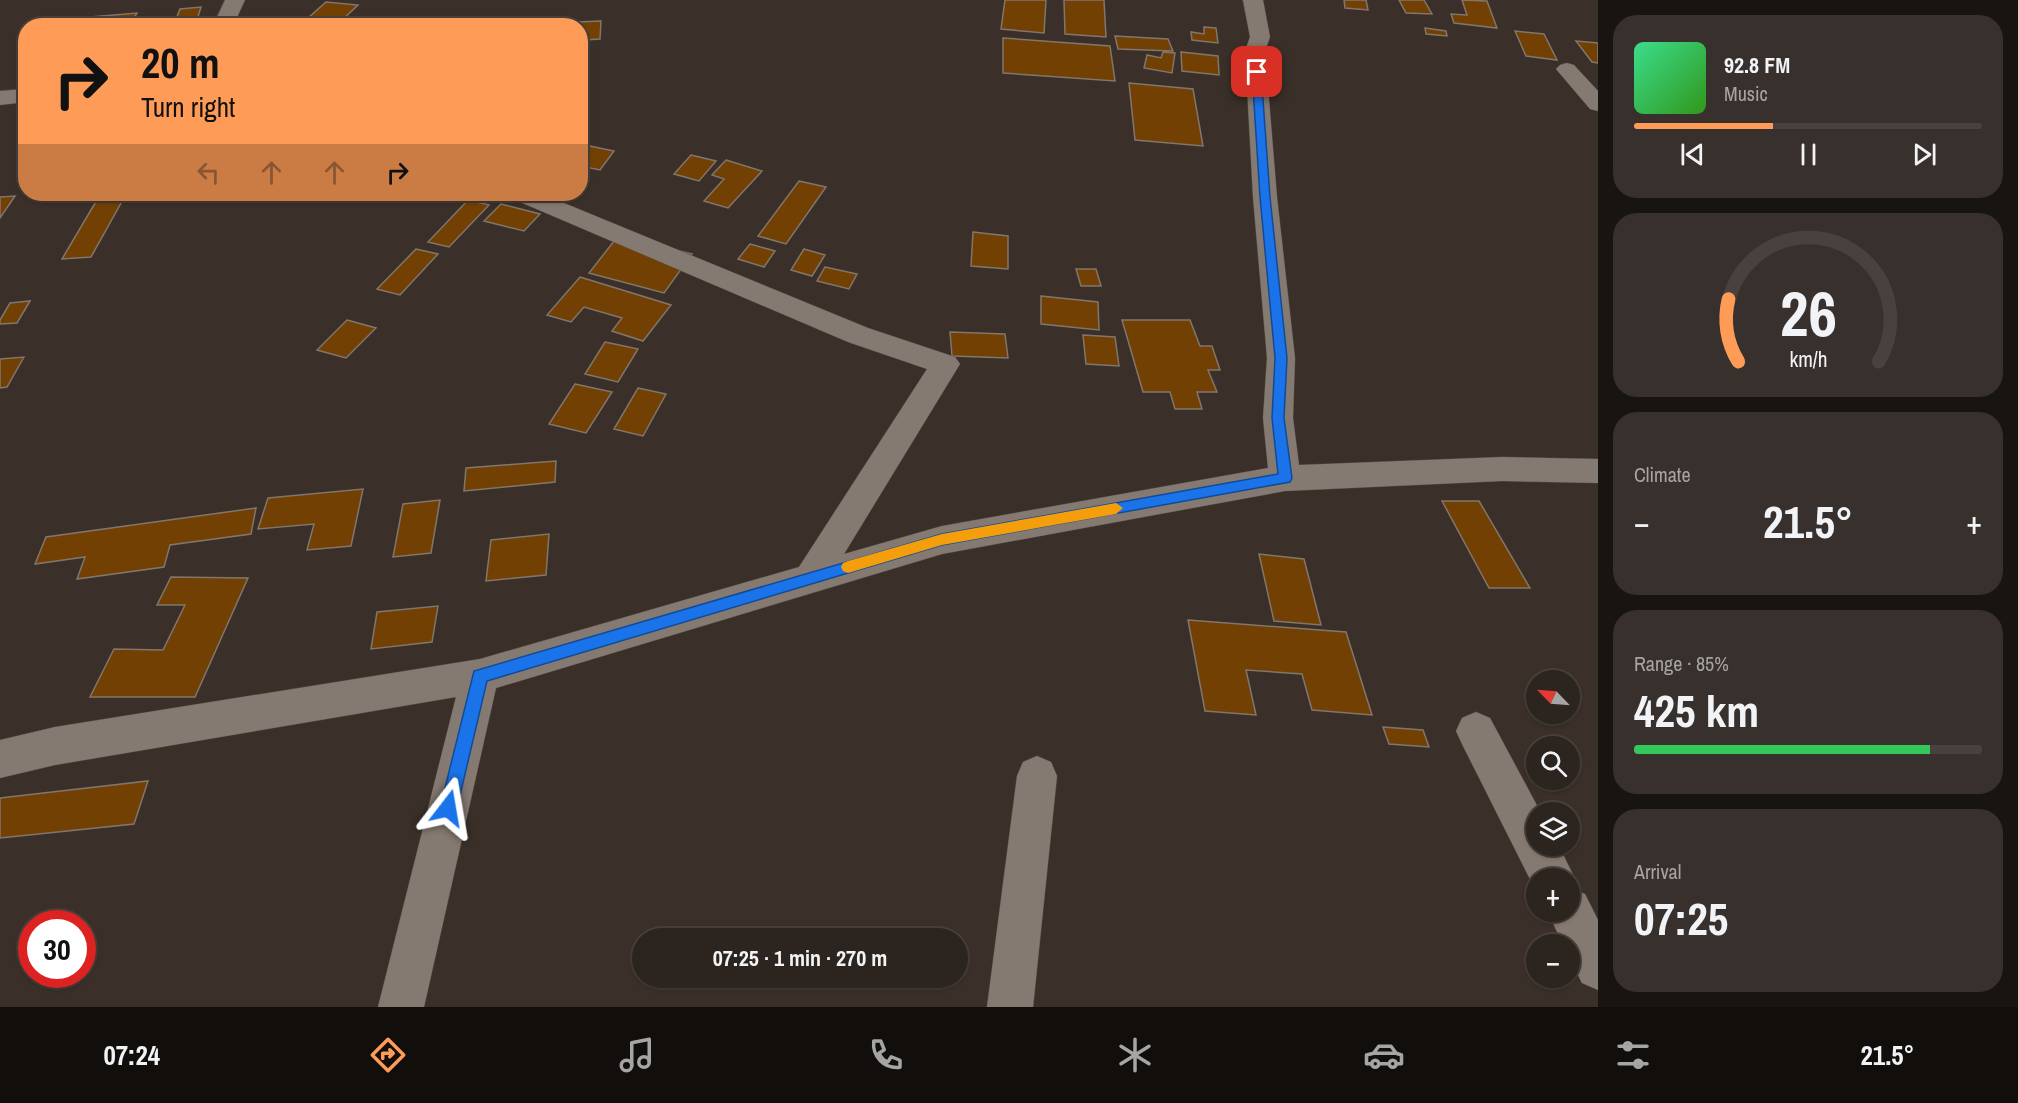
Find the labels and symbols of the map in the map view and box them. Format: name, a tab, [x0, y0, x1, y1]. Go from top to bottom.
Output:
pin	[1231, 46, 1282, 97]
north arrow	[1526, 670, 1580, 724]
position arrow	[416, 776, 480, 840]
speed limit sign: 30	[18, 910, 96, 988]

